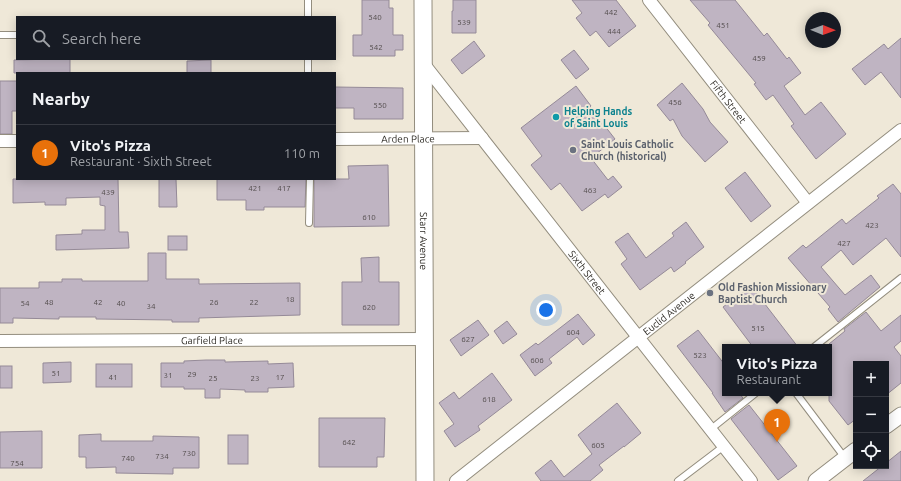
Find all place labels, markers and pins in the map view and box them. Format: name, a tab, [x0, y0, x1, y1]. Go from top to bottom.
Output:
place label: Helping Hands of Saint Louis	[564, 106, 632, 129]
marker: Helping Hands of Saint Louis	[551, 112, 561, 122]
place label: Saint Louis Catholic Church (historical)	[581, 139, 674, 163]
marker: Saint Louis Catholic Church (historical)	[568, 145, 578, 155]
place label: Old Fashion Missionary Baptist Church	[718, 282, 827, 305]
marker: Old Fashion Missionary Baptist Church	[705, 288, 715, 298]
pin: 1	[764, 409, 790, 442]

